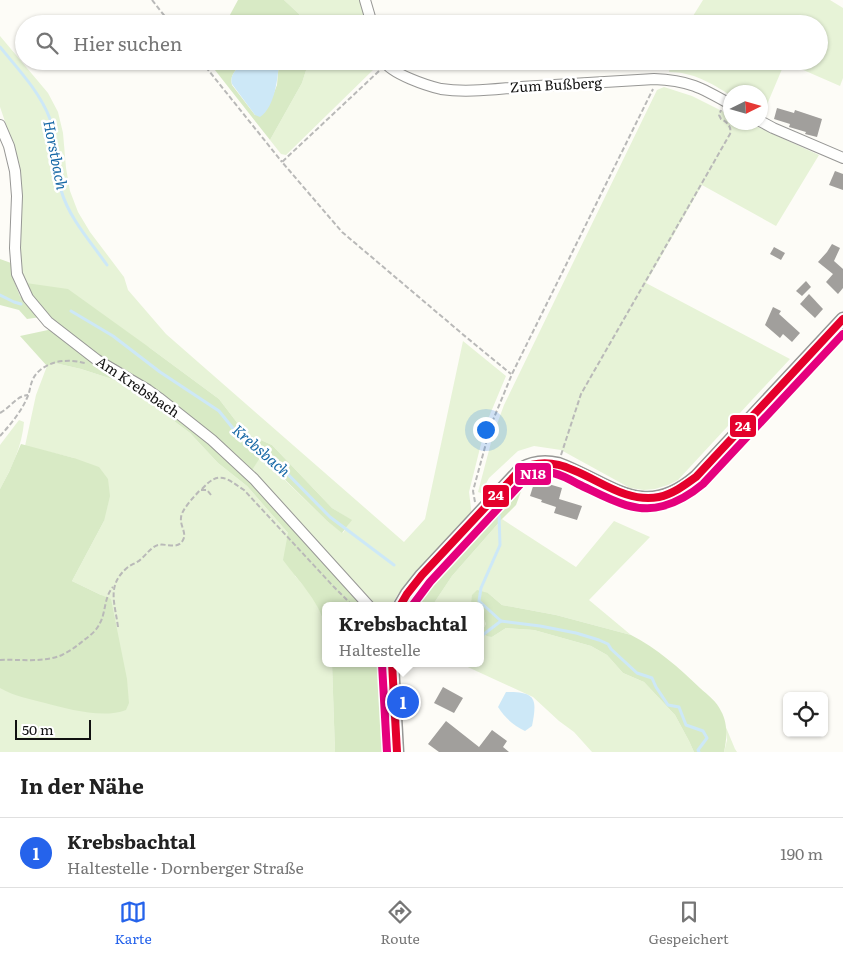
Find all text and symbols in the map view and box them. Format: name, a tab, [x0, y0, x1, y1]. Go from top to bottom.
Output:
search box	[15, 15, 828, 70]
icon: search	[33, 29, 61, 57]
text: Hier suchen	[73, 29, 182, 57]
street label: Zum Bußberg	[510, 72, 603, 96]
north arrow	[723, 85, 768, 130]
water label: Horstbach	[38, 118, 75, 192]
street label: Am Krebsbach	[93, 351, 184, 422]
line badge: 24	[729, 414, 757, 438]
text: 24	[735, 415, 752, 435]
your location	[473, 417, 499, 443]
water label: Krebsbach	[228, 418, 296, 482]
line badge: N18	[514, 462, 552, 486]
text: N18	[520, 463, 546, 483]
line badge: 24	[482, 484, 510, 508]
text: 24	[488, 484, 505, 504]
popup	[322, 602, 484, 667]
text: Krebsbachtal	[339, 609, 467, 637]
text: Haltestelle	[339, 637, 421, 661]
pin: 1	[387, 683, 419, 721]
map controls	[783, 692, 828, 737]
button: locate	[783, 692, 828, 737]
scale bar	[15, 717, 91, 740]
text: 50 m	[22, 719, 54, 739]
text: In der Nähe	[20, 769, 144, 800]
text: Krebsbachtal	[67, 827, 196, 855]
text: 1	[33, 841, 39, 865]
text: 190 m	[780, 841, 823, 865]
text: Haltestelle · Dornberger Straße	[67, 855, 304, 879]
tab: Karte	[114, 898, 152, 948]
tab: Route	[381, 898, 420, 948]
tab: Gespeichert	[649, 898, 729, 948]

